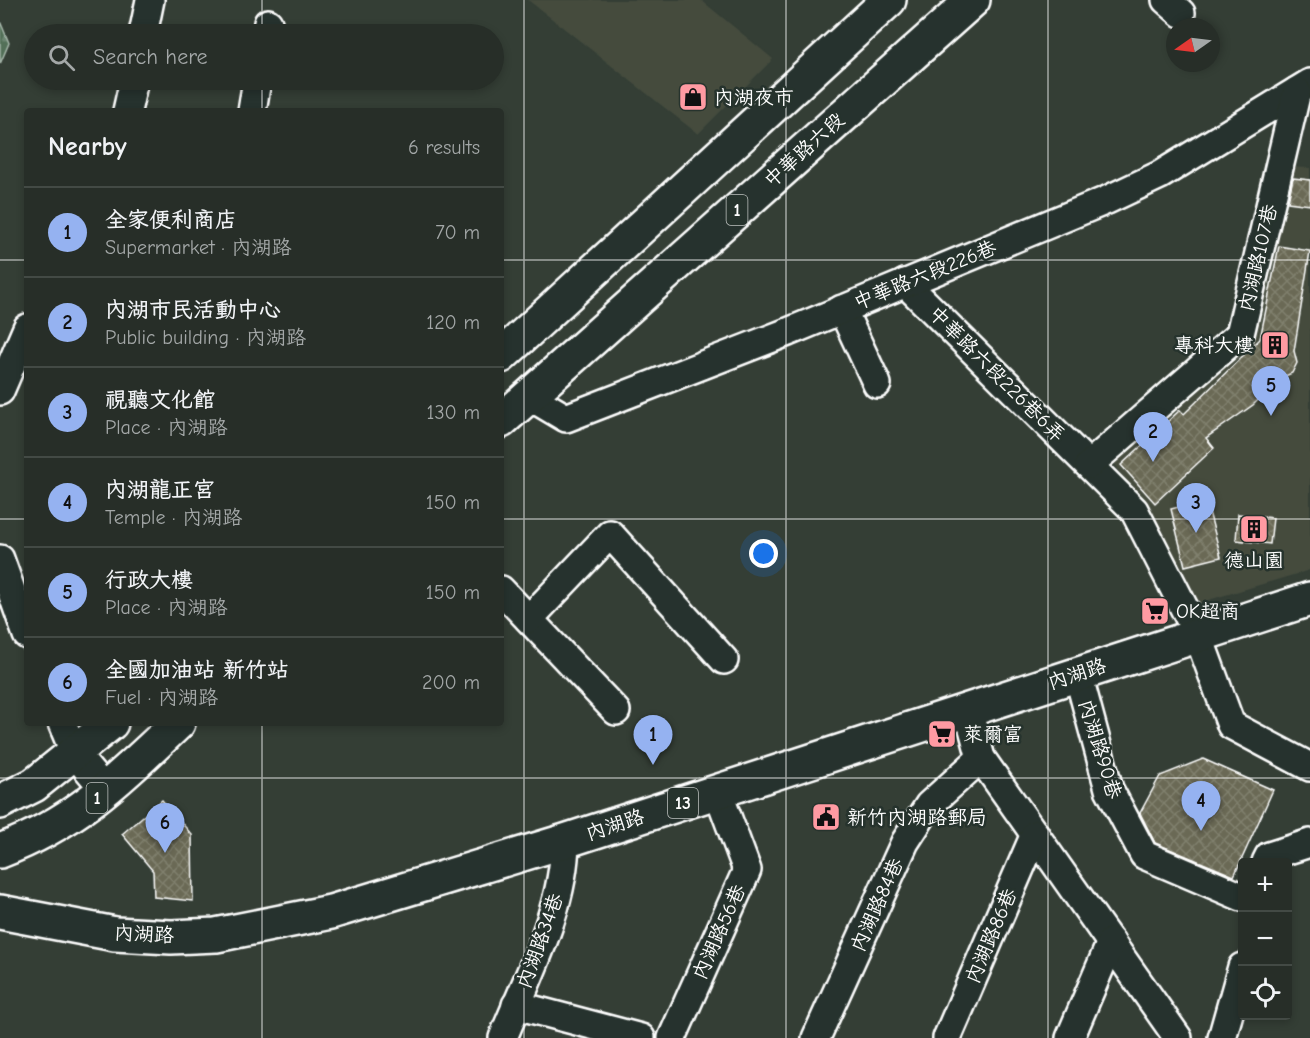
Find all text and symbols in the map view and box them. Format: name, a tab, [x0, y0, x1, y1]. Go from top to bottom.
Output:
north arrow	[1166, 18, 1220, 72]
search box	[24, 24, 504, 90]
icon: search	[45, 41, 78, 74]
text: Search here	[93, 44, 208, 70]
shop icon: 內湖夜市	[677, 81, 709, 113]
place label: 內湖夜市	[714, 86, 794, 109]
street label: 中華路六段	[759, 108, 849, 192]
text: Nearby	[48, 132, 127, 162]
text: 6 results	[408, 136, 480, 159]
road number: 1	[726, 195, 748, 225]
street label: 內湖路107巷	[1234, 201, 1282, 314]
text: 全家便利商店	[105, 207, 237, 233]
text: 1	[64, 221, 71, 244]
text: 70 m	[435, 221, 480, 244]
text: Supermarket · 內湖路	[105, 236, 292, 259]
street label: 中華路六段226巷	[850, 236, 1001, 314]
text: 內湖市民活動中心	[105, 297, 281, 323]
street label: 中華路六段226巷6弄	[924, 301, 1070, 447]
text: 2	[63, 311, 72, 334]
text: 120 m	[426, 311, 480, 334]
text: Public building · 內湖路	[105, 326, 306, 349]
building icon: 專科大樓	[1259, 329, 1291, 361]
place label: 專科大樓	[1174, 334, 1254, 357]
pin: 5	[1252, 366, 1290, 416]
text: 視聽文化館	[105, 387, 215, 413]
text: 3	[63, 401, 72, 424]
text: 130 m	[427, 401, 480, 424]
pin: 2	[1134, 412, 1172, 462]
text: Place · 內湖路	[105, 416, 227, 439]
text: 內湖龍正宮	[105, 477, 215, 503]
pin: 3	[1176, 484, 1216, 533]
text: 4	[63, 491, 72, 514]
text: 150 m	[426, 491, 480, 514]
text: Temple · 內湖路	[105, 506, 242, 529]
building icon: 德山園	[1238, 513, 1270, 545]
your location	[749, 539, 778, 568]
place label: 德山園	[1224, 549, 1284, 572]
text: 行政大樓	[105, 567, 193, 593]
text: 5	[62, 581, 73, 604]
text: 150 m	[426, 581, 480, 604]
supermarket icon: OK超商	[1139, 595, 1171, 627]
text: Place · 內湖路	[105, 596, 227, 619]
place label: OK超商	[1176, 600, 1240, 623]
street label: 內湖路	[1045, 653, 1110, 694]
text: 全國加油站 新竹站	[105, 657, 289, 683]
text: 6	[62, 671, 73, 694]
text: 200 m	[422, 671, 480, 694]
text: Fuel · 內湖路	[105, 686, 218, 709]
street label: 內湖路90巷	[1074, 696, 1126, 802]
pin: 1	[634, 716, 672, 765]
supermarket icon: 萊爾富	[926, 718, 958, 750]
place label: 萊爾富	[963, 723, 1023, 746]
pin: 4	[1182, 782, 1220, 831]
road number: 1	[86, 783, 108, 813]
road number: 13	[668, 788, 698, 818]
public building icon: 新竹內湖路郵局	[810, 801, 842, 833]
pin: 6	[146, 804, 184, 853]
street label: 內湖路	[583, 804, 648, 845]
place label: 新竹內湖路郵局	[847, 806, 987, 829]
street label: 內湖路84巷	[846, 854, 908, 955]
map controls	[1238, 858, 1292, 1020]
button: +	[1238, 858, 1292, 912]
street label: 內湖路56巷	[688, 880, 751, 983]
street label: 內湖路86巷	[961, 884, 1022, 987]
street label: 內湖路34巷	[512, 889, 568, 992]
button: −	[1238, 912, 1292, 966]
street label: 內湖路	[113, 921, 176, 947]
button: locate	[1238, 966, 1292, 1020]

